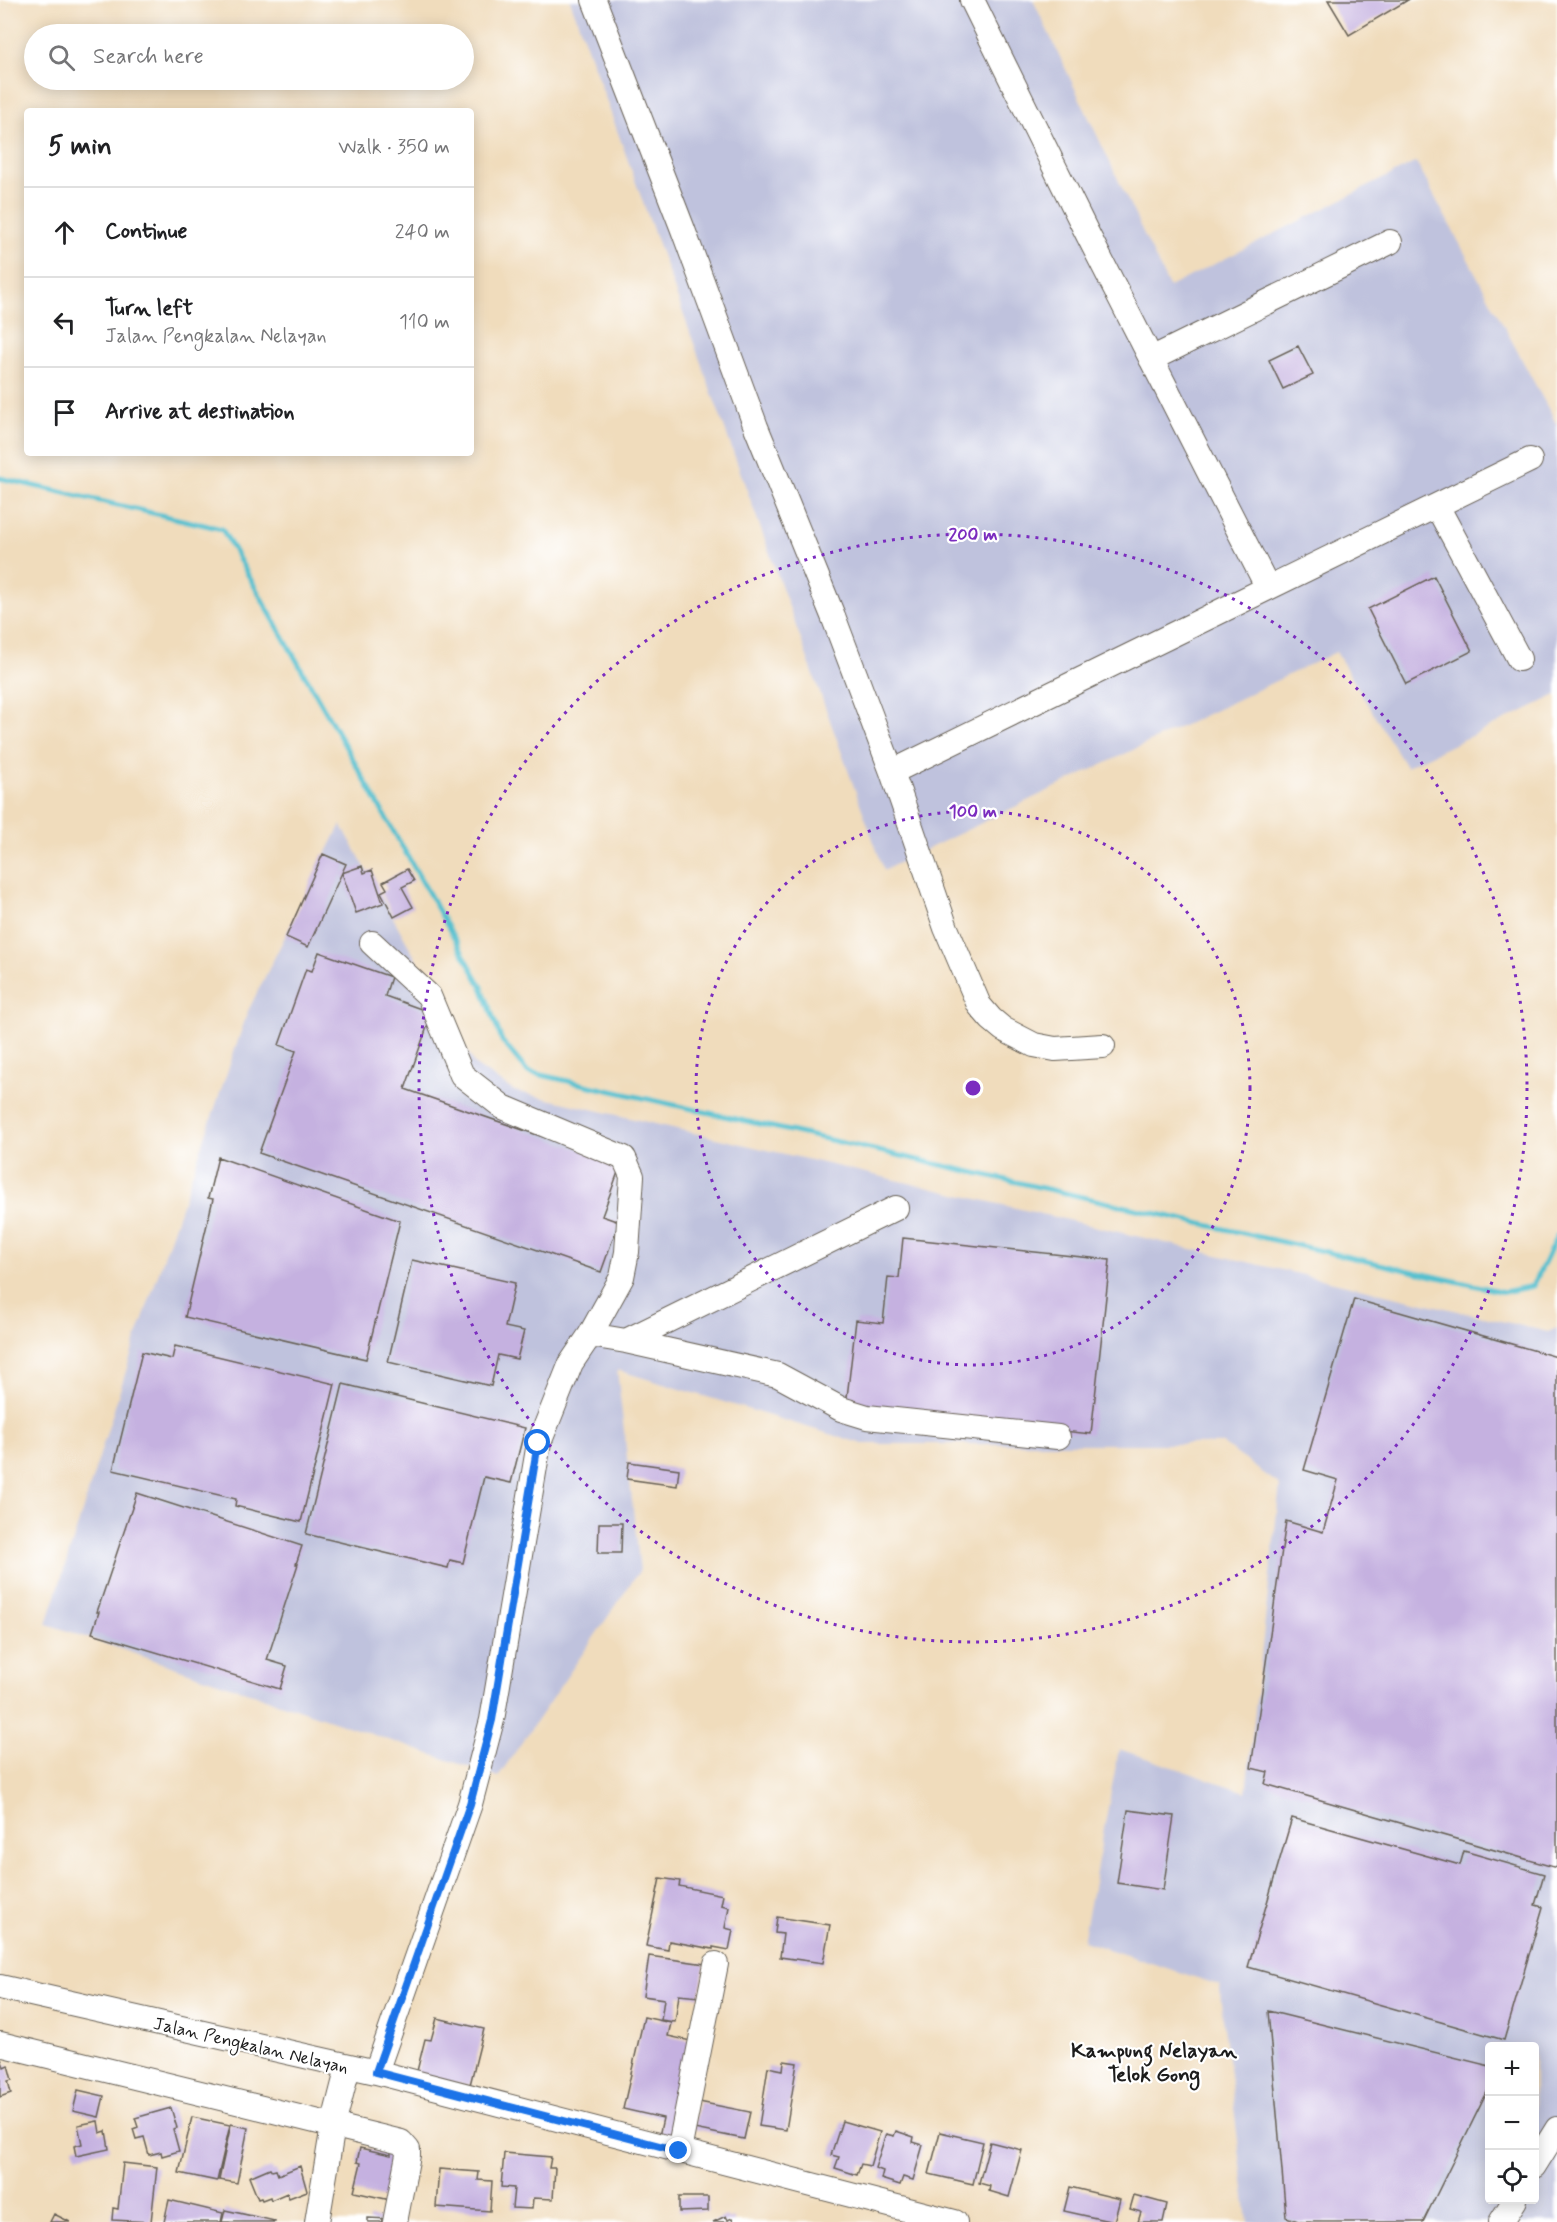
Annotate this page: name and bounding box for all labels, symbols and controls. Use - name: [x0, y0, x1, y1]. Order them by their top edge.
- search box: [24, 24, 474, 90]
- icon: search: [45, 41, 78, 74]
- text: Search here: [93, 43, 204, 71]
- text: 5 min: [48, 130, 112, 164]
- text: Walk · 350 m: [338, 134, 450, 161]
- icon: ahead: [48, 216, 81, 249]
- text: Continue: [105, 218, 187, 246]
- text: 240 m: [395, 219, 450, 246]
- text: Turn left: [105, 295, 193, 323]
- icon: left: [48, 306, 81, 339]
- text: 110 m: [399, 309, 450, 336]
- text: Jalan Pengkalan Nelayan: [105, 323, 327, 350]
- icon: arrive: [48, 396, 81, 429]
- text: Arrive at destination: [105, 398, 295, 426]
- text: 200 m: [948, 523, 998, 547]
- text: 100 m: [949, 800, 997, 824]
- centre of rings: [963, 1078, 983, 1098]
- route start: [524, 1429, 550, 1455]
- street label: Jalan Pengkalan Nelayan: [151, 2012, 351, 2081]
- district label: Kampung Nelayan Telok Gong: [1071, 2037, 1238, 2091]
- map controls: [1485, 2042, 1539, 2204]
- button: +: [1485, 2042, 1539, 2096]
- button: −: [1485, 2096, 1539, 2150]
- route end: [665, 2137, 691, 2163]
- button: locate: [1485, 2150, 1539, 2204]

